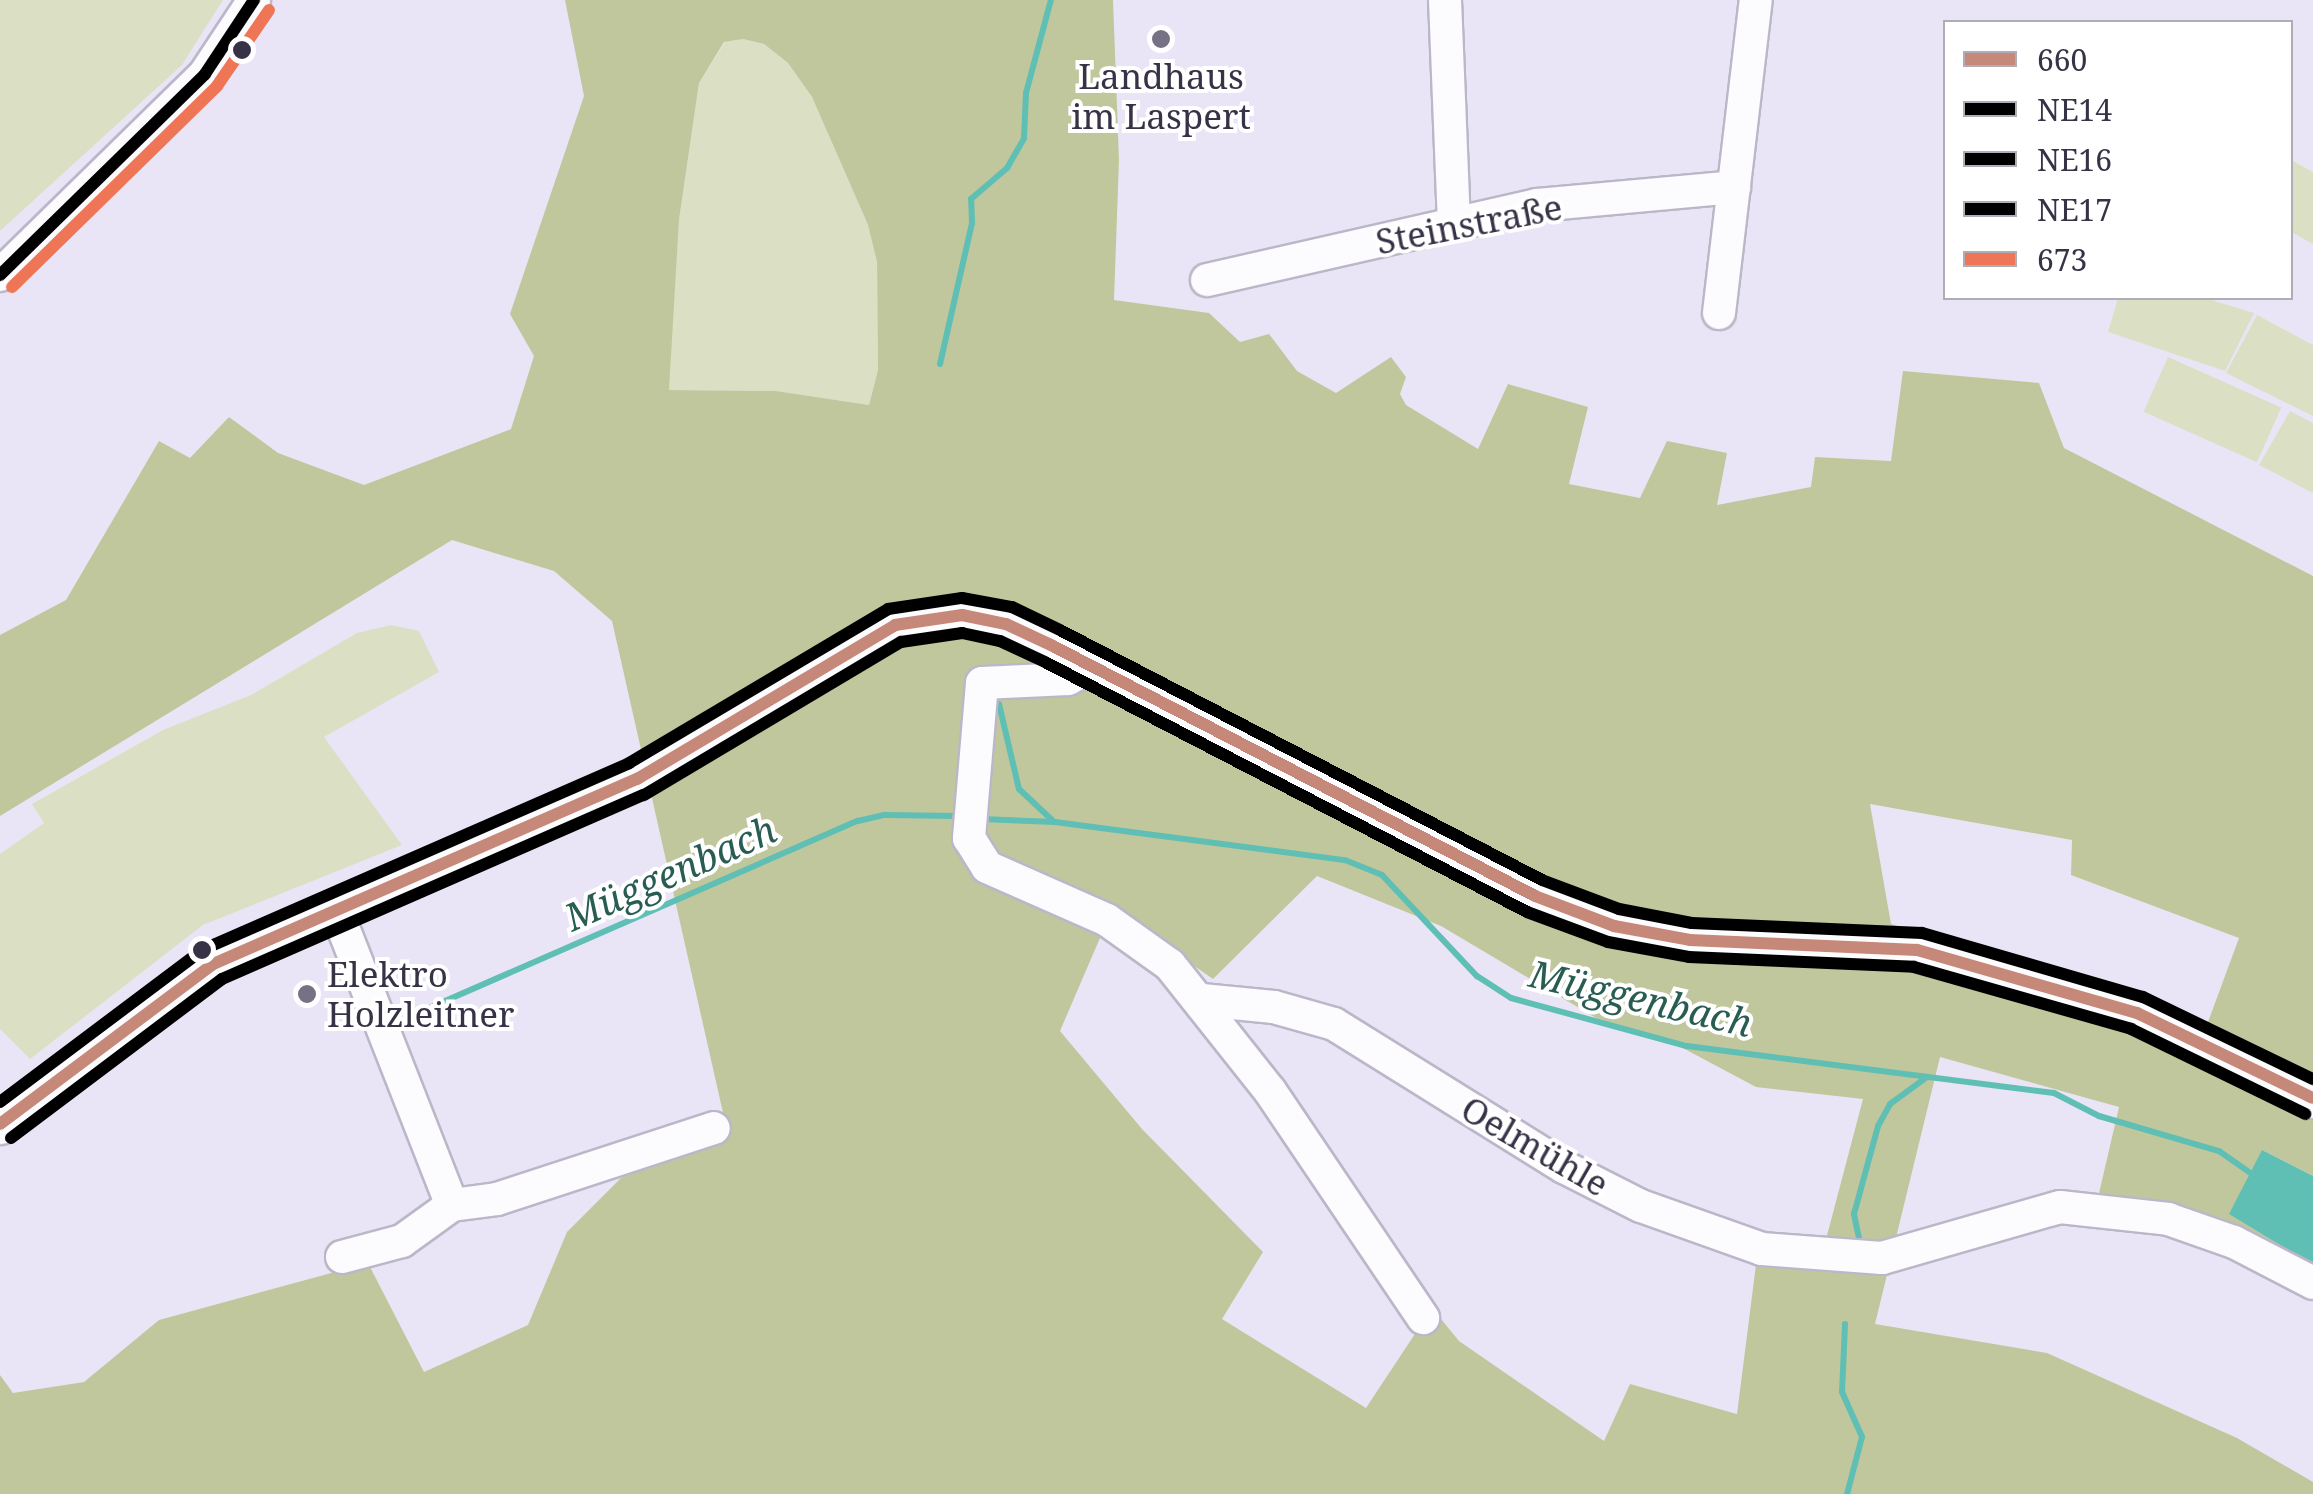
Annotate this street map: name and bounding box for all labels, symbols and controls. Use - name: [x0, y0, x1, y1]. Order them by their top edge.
- legend: [1943, 20, 2293, 300]
- marker: Landhaus im Laspert: [1150, 28, 1172, 50]
- text: 660: [2037, 39, 2087, 80]
- unlabelled marker: [232, 40, 252, 60]
- place label: Landhaus im Laspert: [1071, 55, 1251, 137]
- text: NE14: [2037, 89, 2112, 130]
- text: NE16: [2037, 139, 2112, 180]
- street label: Steinstraße: [1372, 185, 1566, 263]
- text: NE17: [2037, 189, 2112, 230]
- text: 673: [2037, 239, 2087, 280]
- water label: Müggenbach: [557, 806, 783, 940]
- unlabelled marker: [192, 940, 212, 960]
- water label: Müggenbach: [1525, 950, 1757, 1046]
- place label: Elektro Holzleitner: [327, 953, 515, 1035]
- marker: Elektro Holzleitner: [296, 983, 318, 1005]
- street label: Oelmühle: [1454, 1087, 1616, 1205]

